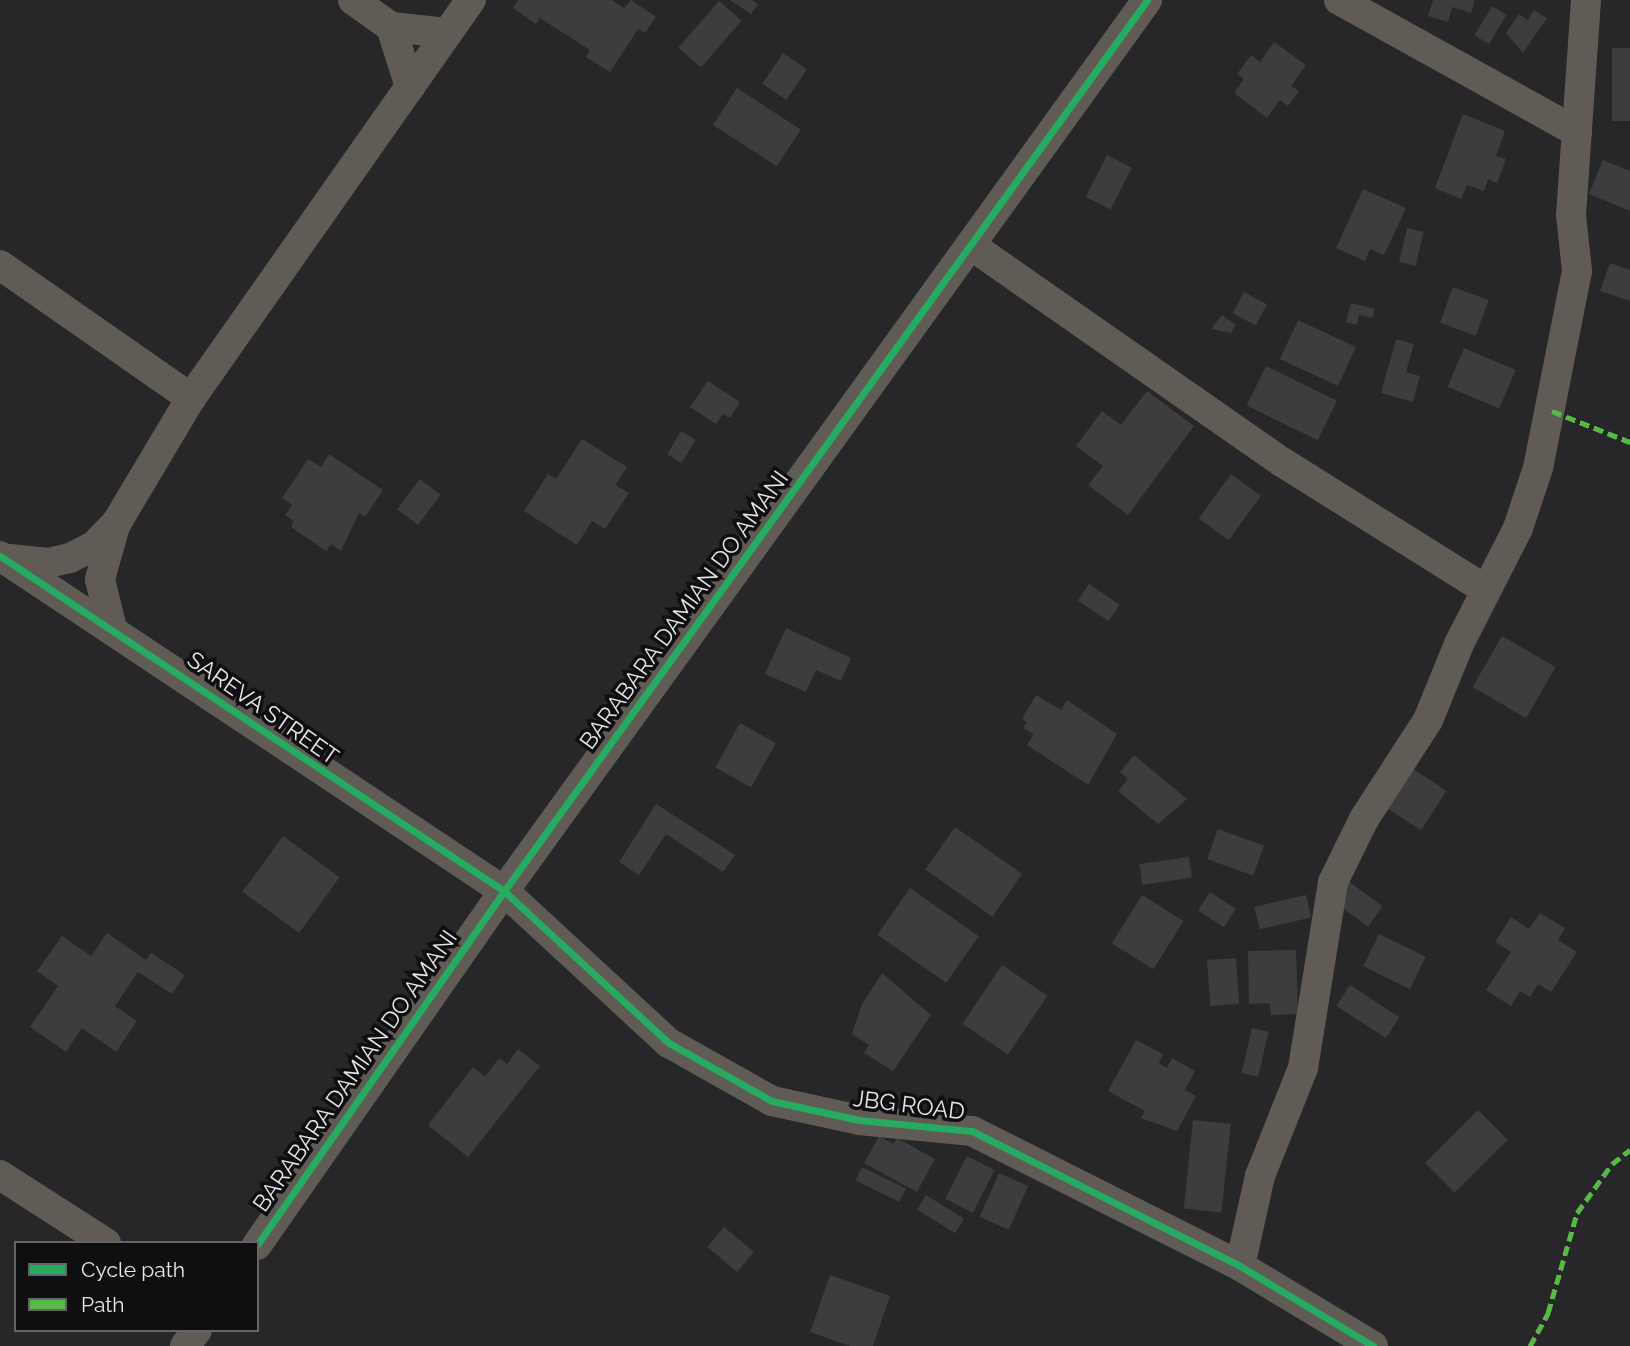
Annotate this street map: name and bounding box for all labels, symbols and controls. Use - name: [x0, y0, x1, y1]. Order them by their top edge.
- street label: BARABARA DAMIAN DO AMANI: [573, 465, 795, 755]
- street label: SAREVA STREET: [182, 645, 344, 771]
- street label: BARABARA DAMIAN DO AMANI: [247, 924, 463, 1218]
- street label: JBG ROAD: [852, 1084, 966, 1126]
- legend: [14, 1241, 259, 1332]
- text: Cycle path: [81, 1257, 185, 1282]
- text: Path: [81, 1292, 125, 1317]

